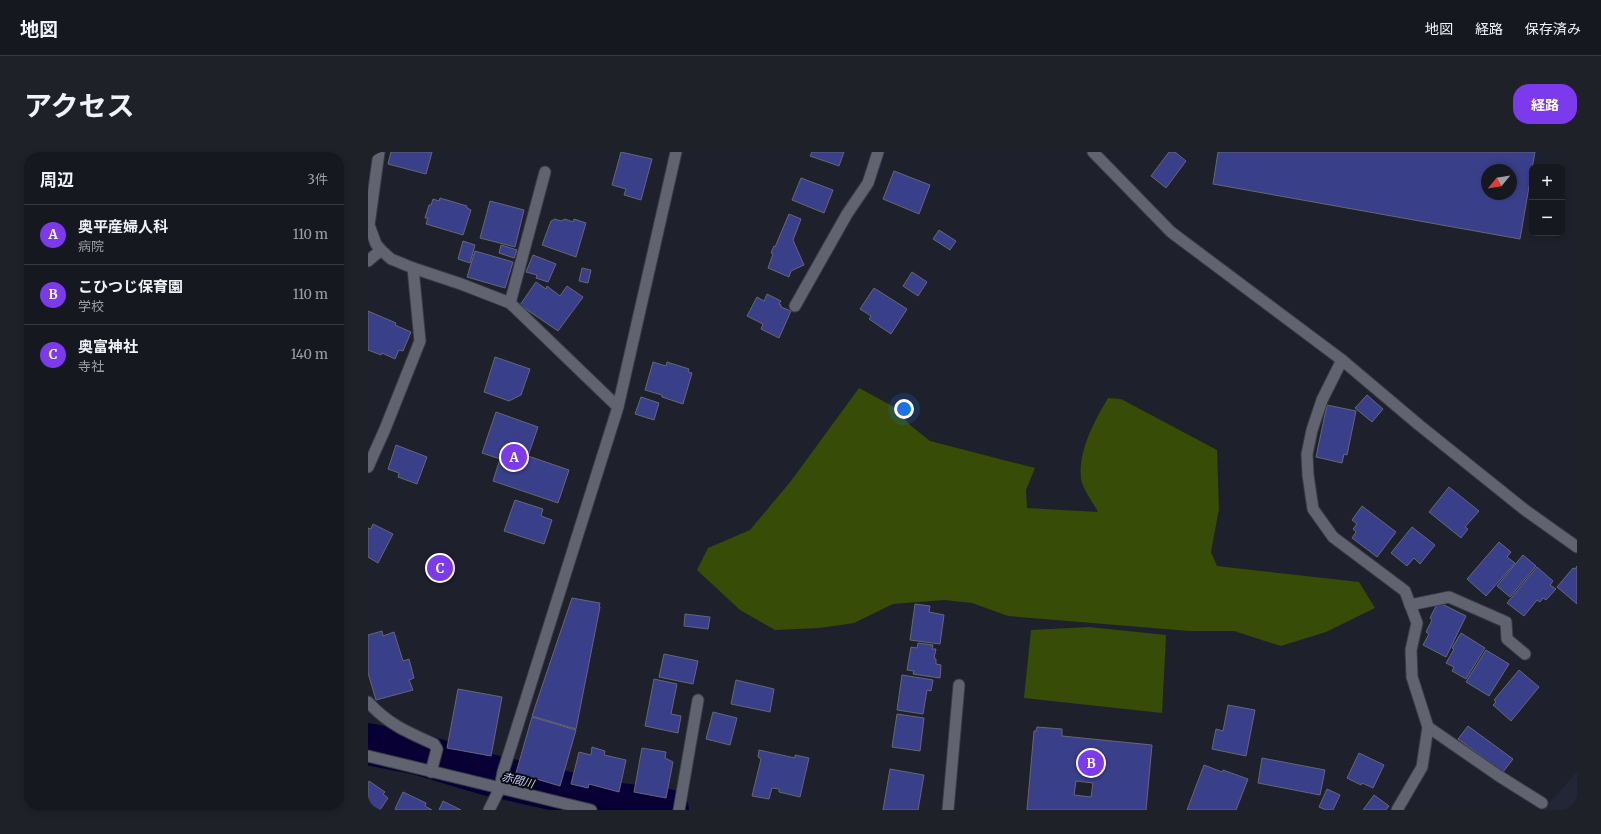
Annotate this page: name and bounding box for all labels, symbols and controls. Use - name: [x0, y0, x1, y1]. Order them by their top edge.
- text: 地図: [20, 17, 58, 41]
- text: 地図: [1425, 20, 1453, 38]
- text: 経路: [1475, 20, 1503, 38]
- text: 保存済み: [1525, 20, 1581, 38]
- button: 経路: [1513, 84, 1577, 124]
- text: アクセス: [24, 88, 135, 124]
- north arrow: [1481, 164, 1517, 200]
- map controls: [1529, 164, 1565, 236]
- button: +: [1529, 164, 1565, 200]
- text: 周辺: [40, 169, 74, 191]
- text: 3件: [308, 171, 328, 188]
- button: −: [1529, 200, 1565, 236]
- text: 奥平産婦人科: [78, 217, 168, 236]
- text: A: [48, 226, 58, 243]
- text: 110 m: [293, 226, 328, 243]
- text: 病院: [78, 238, 104, 255]
- text: こひつじ保育園: [78, 277, 183, 296]
- text: B: [48, 286, 58, 303]
- text: 110 m: [293, 286, 328, 303]
- text: 学校: [78, 298, 104, 315]
- text: 奥富神社: [78, 337, 138, 356]
- text: C: [49, 346, 57, 363]
- text: 140 m: [291, 346, 328, 363]
- text: 寺社: [78, 358, 104, 375]
- your location: [894, 399, 914, 419]
- pin: A: [501, 442, 527, 472]
- pin: C: [427, 553, 453, 583]
- pin: B: [1078, 748, 1104, 778]
- water label: 赤間川: [500, 769, 537, 791]

